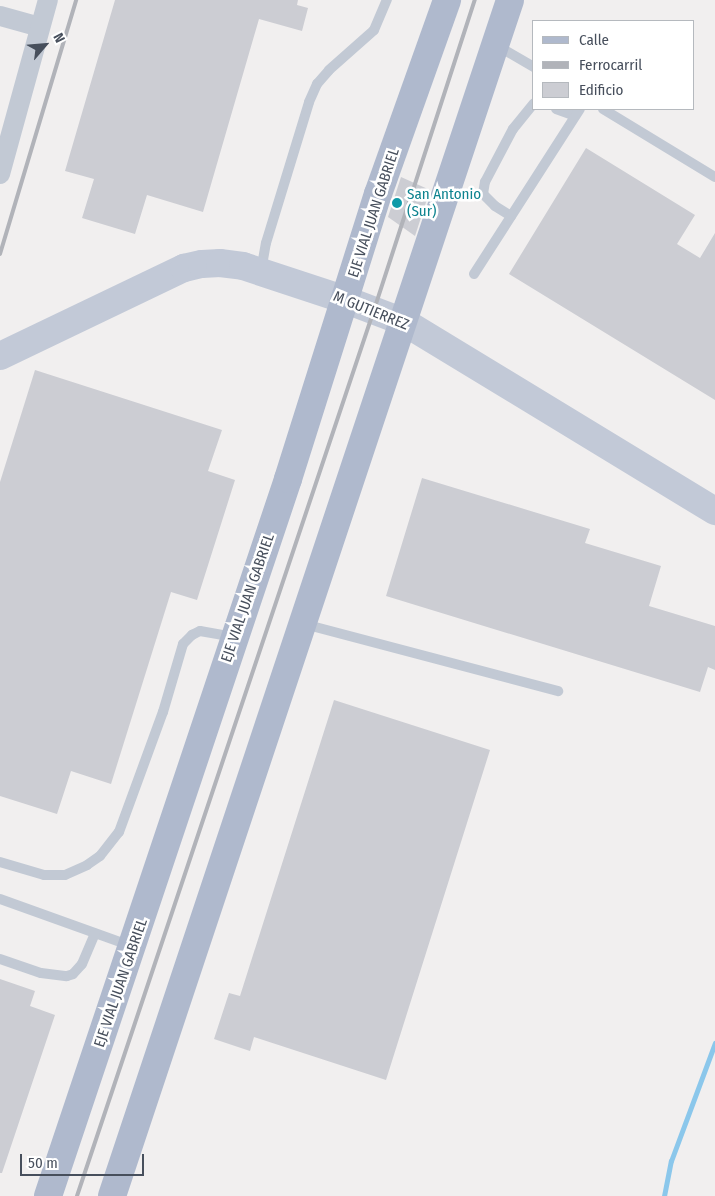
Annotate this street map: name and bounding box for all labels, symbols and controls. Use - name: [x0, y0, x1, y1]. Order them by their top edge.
- north arrow: [20, 20, 70, 70]
- legend: [532, 20, 695, 110]
- text: N: [49, 30, 68, 46]
- text: Calle: [579, 31, 609, 49]
- text: Ferrocarril: [579, 56, 642, 74]
- text: Edificio: [579, 81, 624, 99]
- street label: EJE VIAL JUAN GABRIEL: [345, 146, 403, 280]
- place label: San Antonio (Sur): [407, 185, 481, 220]
- marker: San Antonio (Sur): [391, 197, 403, 209]
- street label: M GUTIERREZ: [331, 288, 411, 334]
- street label: EJE VIAL JUAN GABRIEL: [218, 531, 278, 665]
- street label: EJE VIAL JUAN GABRIEL: [91, 916, 151, 1050]
- scale bar: [22, 1144, 146, 1176]
- text: 50 m: [28, 1154, 58, 1172]

